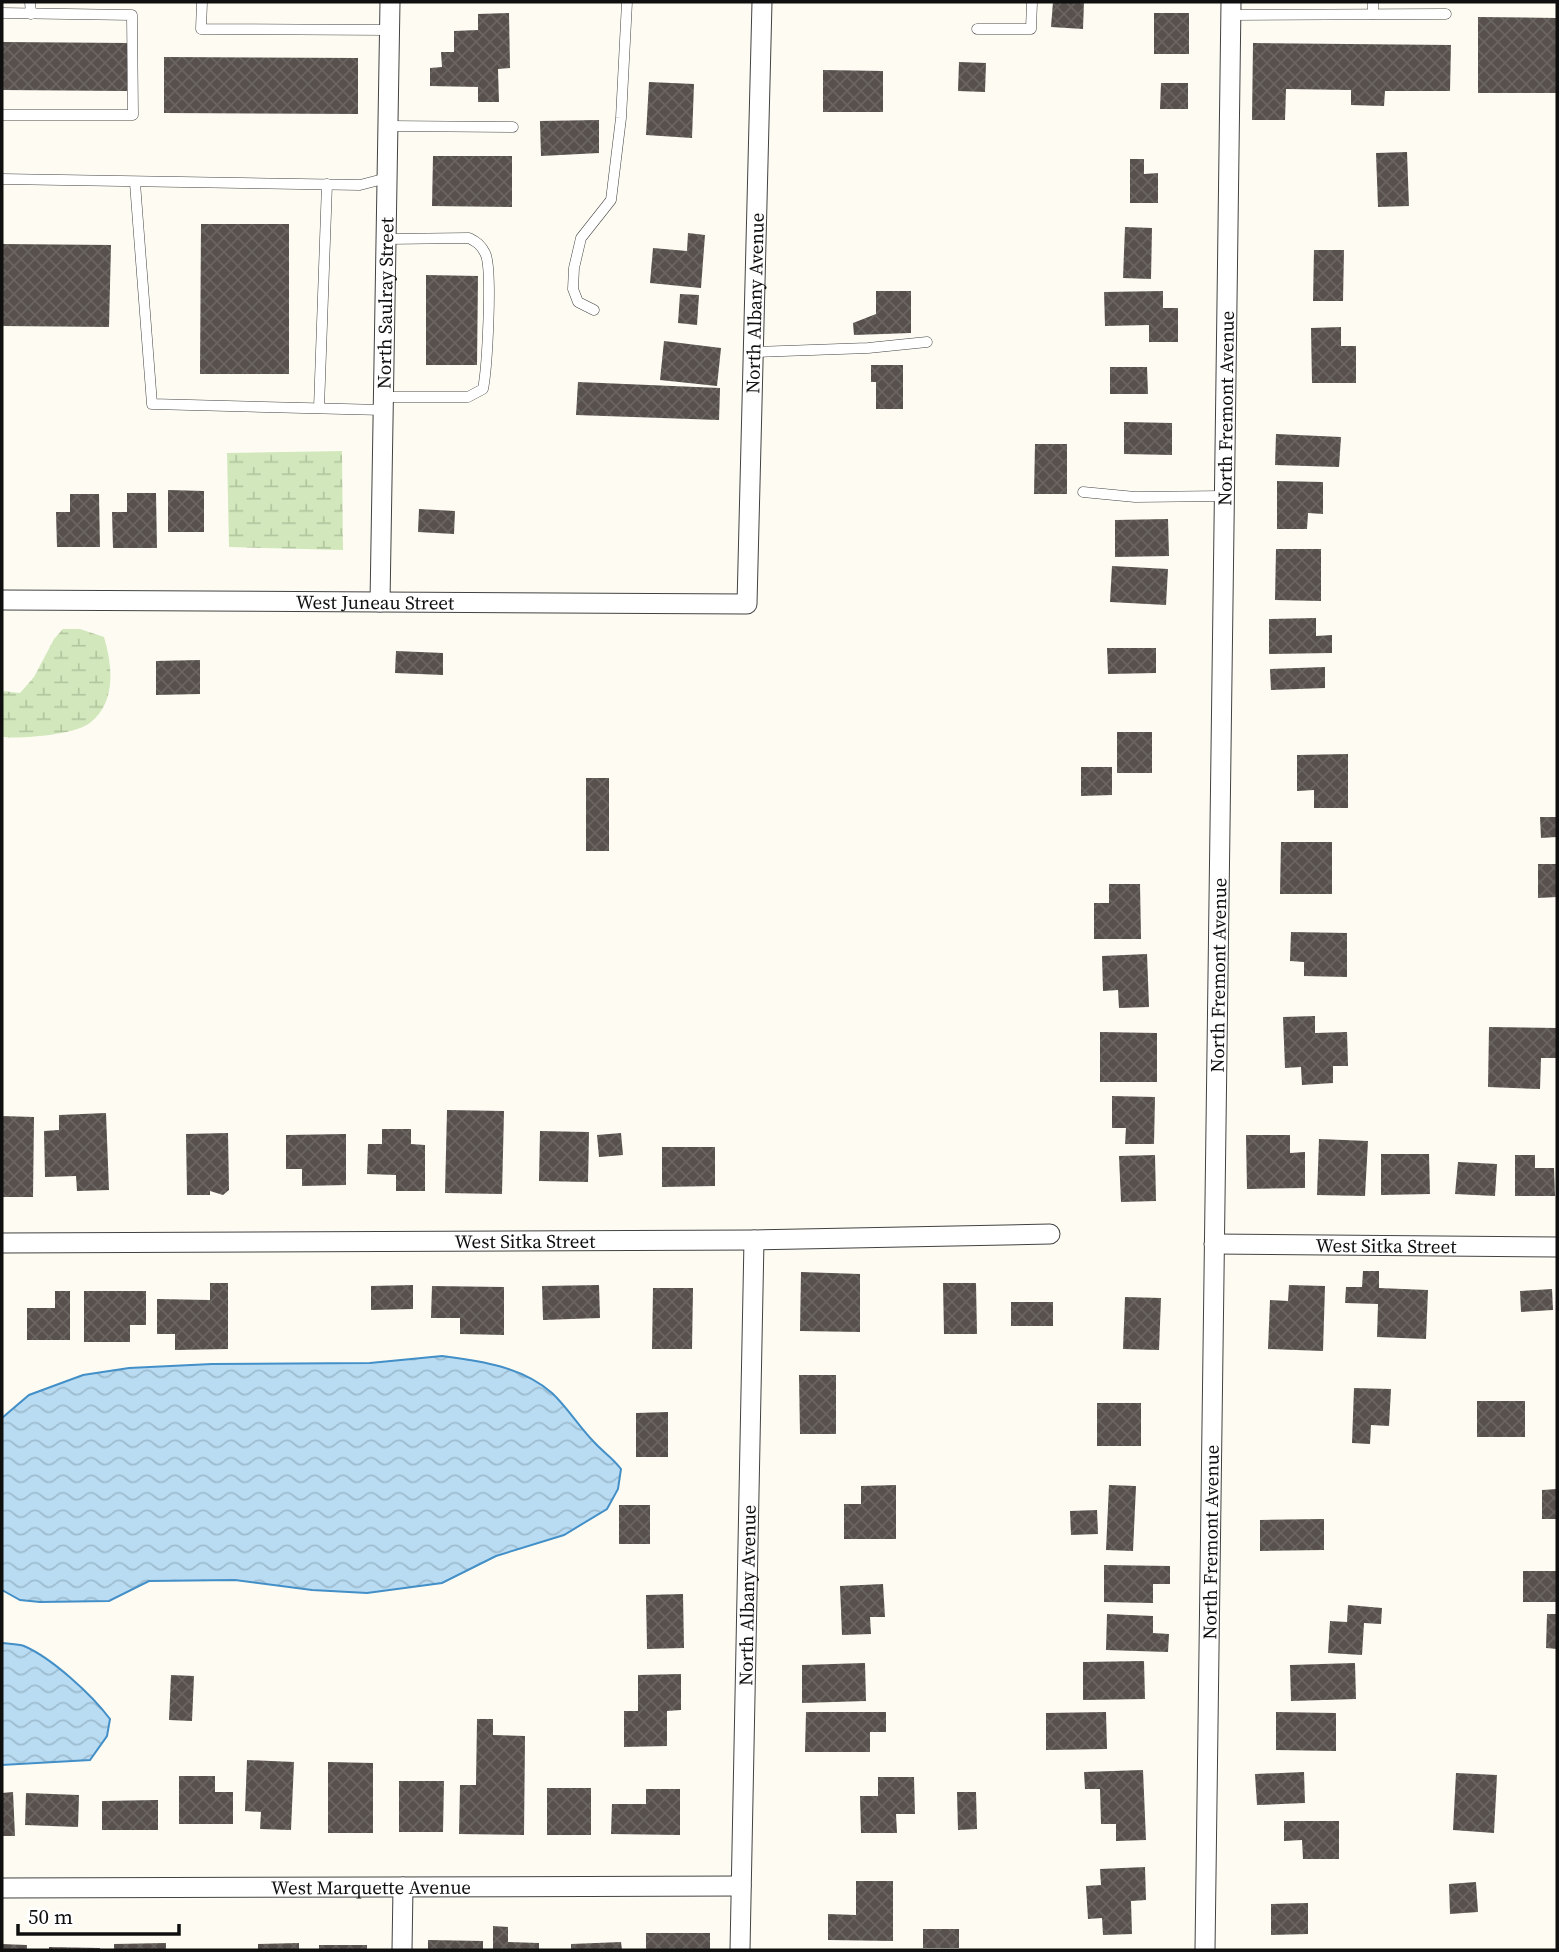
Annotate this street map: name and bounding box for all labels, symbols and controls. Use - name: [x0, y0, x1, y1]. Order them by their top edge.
- street label: North Albany Avenue: [739, 212, 770, 394]
- street label: North Saulray Street: [371, 216, 399, 389]
- street label: North Fremont Avenue: [1211, 311, 1240, 506]
- street label: West Juneau Street: [296, 589, 455, 615]
- street label: North Fremont Avenue: [1204, 878, 1232, 1073]
- street label: West Sitka Street: [455, 1228, 596, 1254]
- street label: West Sitka Street: [1315, 1232, 1457, 1259]
- street label: North Fremont Avenue: [1196, 1444, 1225, 1640]
- street label: North Albany Avenue: [732, 1504, 762, 1686]
- street label: West Marquette Avenue: [271, 1874, 471, 1900]
- scale bar: [18, 1892, 178, 1936]
- text: 50 m: [28, 1902, 73, 1931]

